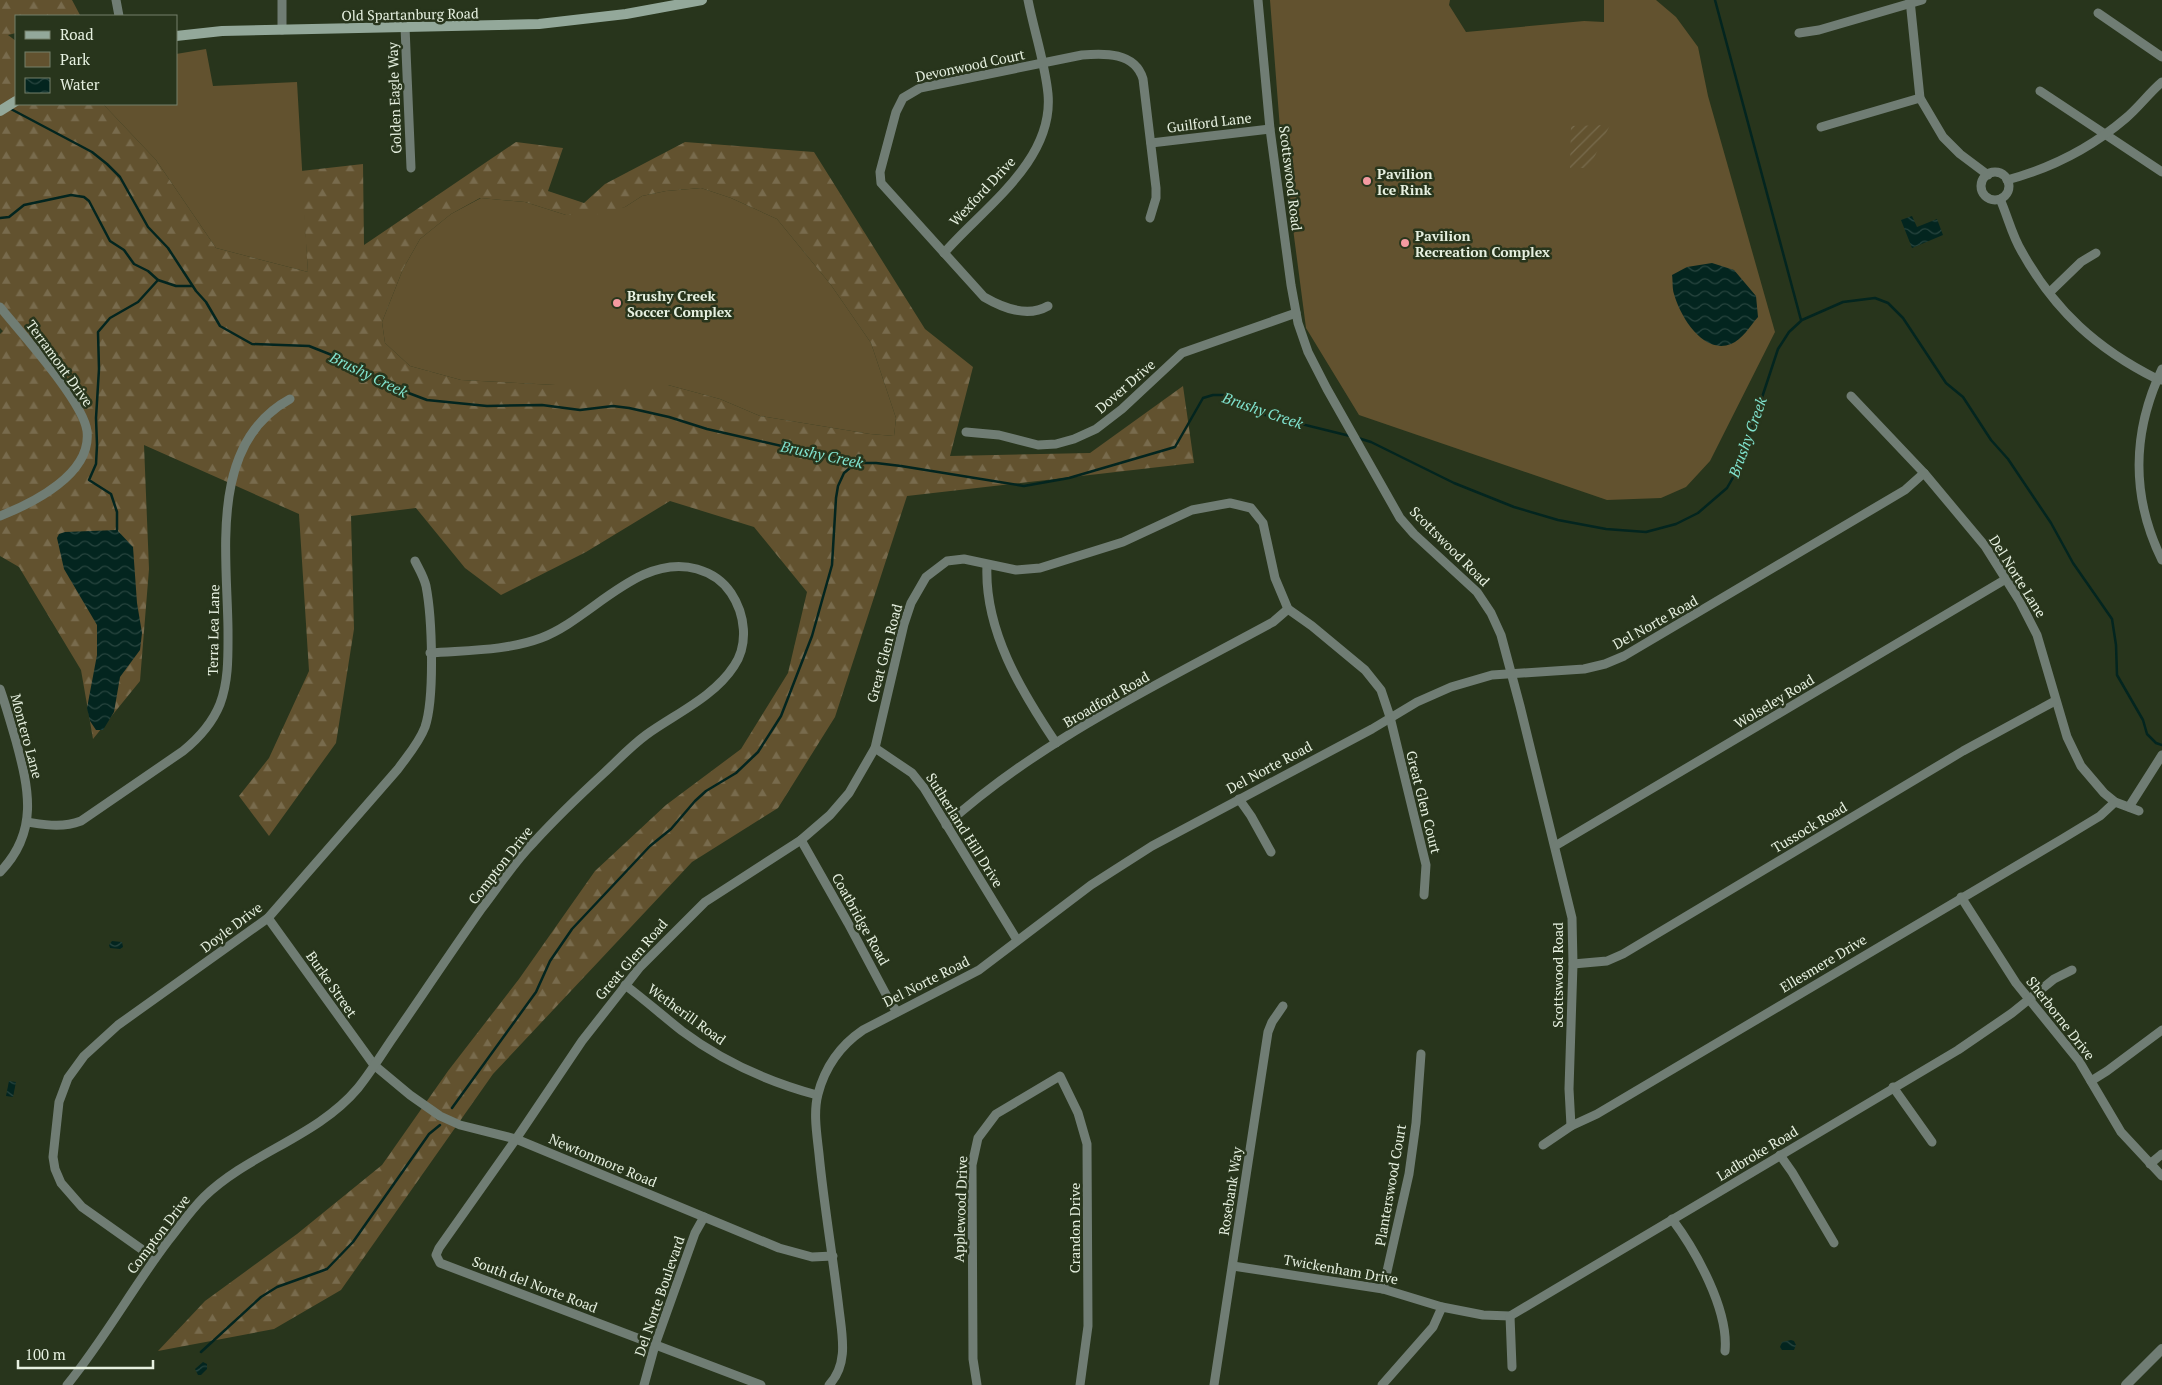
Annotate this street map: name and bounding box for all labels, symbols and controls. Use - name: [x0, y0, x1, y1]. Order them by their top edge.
- street label: Old Spartanburg Road: [341, 3, 479, 25]
- legend: [15, 15, 178, 105]
- text: Road: [60, 24, 93, 44]
- street label: Golden Eagle Way: [383, 41, 405, 154]
- street label: Devonwood Court: [914, 44, 1027, 86]
- text: Park: [60, 49, 90, 69]
- text: Water: [60, 74, 100, 94]
- street label: Guilford Lane: [1166, 107, 1252, 137]
- street label: Scottswood Road: [1275, 124, 1307, 232]
- street label: Wexford Drive: [945, 152, 1019, 230]
- place label: Pavilion Ice Rink: [1377, 164, 1433, 199]
- marker: Pavilion Ice Rink: [1361, 175, 1373, 187]
- place label: Pavilion Recreation Complex: [1415, 226, 1550, 261]
- marker: Pavilion Recreation Complex: [1399, 237, 1411, 249]
- place label: Brushy Creek Soccer Complex: [627, 286, 732, 321]
- marker: Brushy Creek Soccer Complex: [611, 297, 623, 309]
- street label: Terramont Drive: [22, 316, 98, 410]
- water label: Brushy Creek: [326, 346, 412, 402]
- street label: Dover Drive: [1091, 355, 1159, 417]
- water label: Brushy Creek: [1219, 387, 1307, 433]
- water label: Brushy Creek: [1723, 393, 1771, 481]
- water label: Brushy Creek: [778, 435, 866, 473]
- street label: Scottswood Road: [1406, 502, 1494, 590]
- street label: Del Norte Lane: [1985, 531, 2051, 621]
- street label: Terra Lea Lane: [203, 584, 223, 676]
- street label: Del Norte Road: [1609, 591, 1701, 653]
- street label: Great Glen Road: [862, 601, 906, 705]
- street label: Broadford Road: [1059, 667, 1153, 731]
- street label: Wolseley Road: [1731, 670, 1818, 732]
- street label: Montero Lane: [7, 691, 47, 781]
- street label: Del Norte Road: [1223, 736, 1316, 798]
- street label: Great Glen Court: [1402, 749, 1446, 856]
- street label: Sutherland Hill Drive: [922, 769, 1008, 891]
- street label: Tussock Road: [1768, 797, 1850, 857]
- street label: Compton Drive: [463, 822, 537, 908]
- street label: Coatbridge Road: [828, 869, 894, 969]
- street label: Doyle Drive: [196, 898, 266, 956]
- street label: Great Glen Road: [591, 914, 672, 1004]
- street label: Scottswood Road: [1548, 922, 1567, 1028]
- street label: Ellesmere Drive: [1776, 930, 1870, 996]
- street label: Burke Street: [302, 947, 362, 1022]
- street label: Del Norte Road: [879, 951, 973, 1011]
- street label: Sherborne Drive: [2022, 972, 2100, 1064]
- street label: Wetherill Road: [644, 979, 730, 1049]
- street label: Ladbroke Road: [1713, 1121, 1802, 1185]
- street label: Planterswood Court: [1370, 1122, 1410, 1247]
- street label: Newtonmore Road: [546, 1129, 660, 1191]
- street label: Rosebank Way: [1214, 1144, 1247, 1237]
- street label: Applewood Drive: [949, 1155, 971, 1263]
- street label: Crandon Drive: [1065, 1183, 1084, 1273]
- street label: Compton Drive: [122, 1191, 194, 1277]
- street label: Del Norte Boulevard: [629, 1233, 689, 1359]
- street label: Twickenham Drive: [1282, 1250, 1400, 1288]
- street label: South del Norte Road: [470, 1251, 601, 1317]
- scale bar: [18, 1338, 152, 1370]
- text: 100 m: [25, 1344, 66, 1364]

